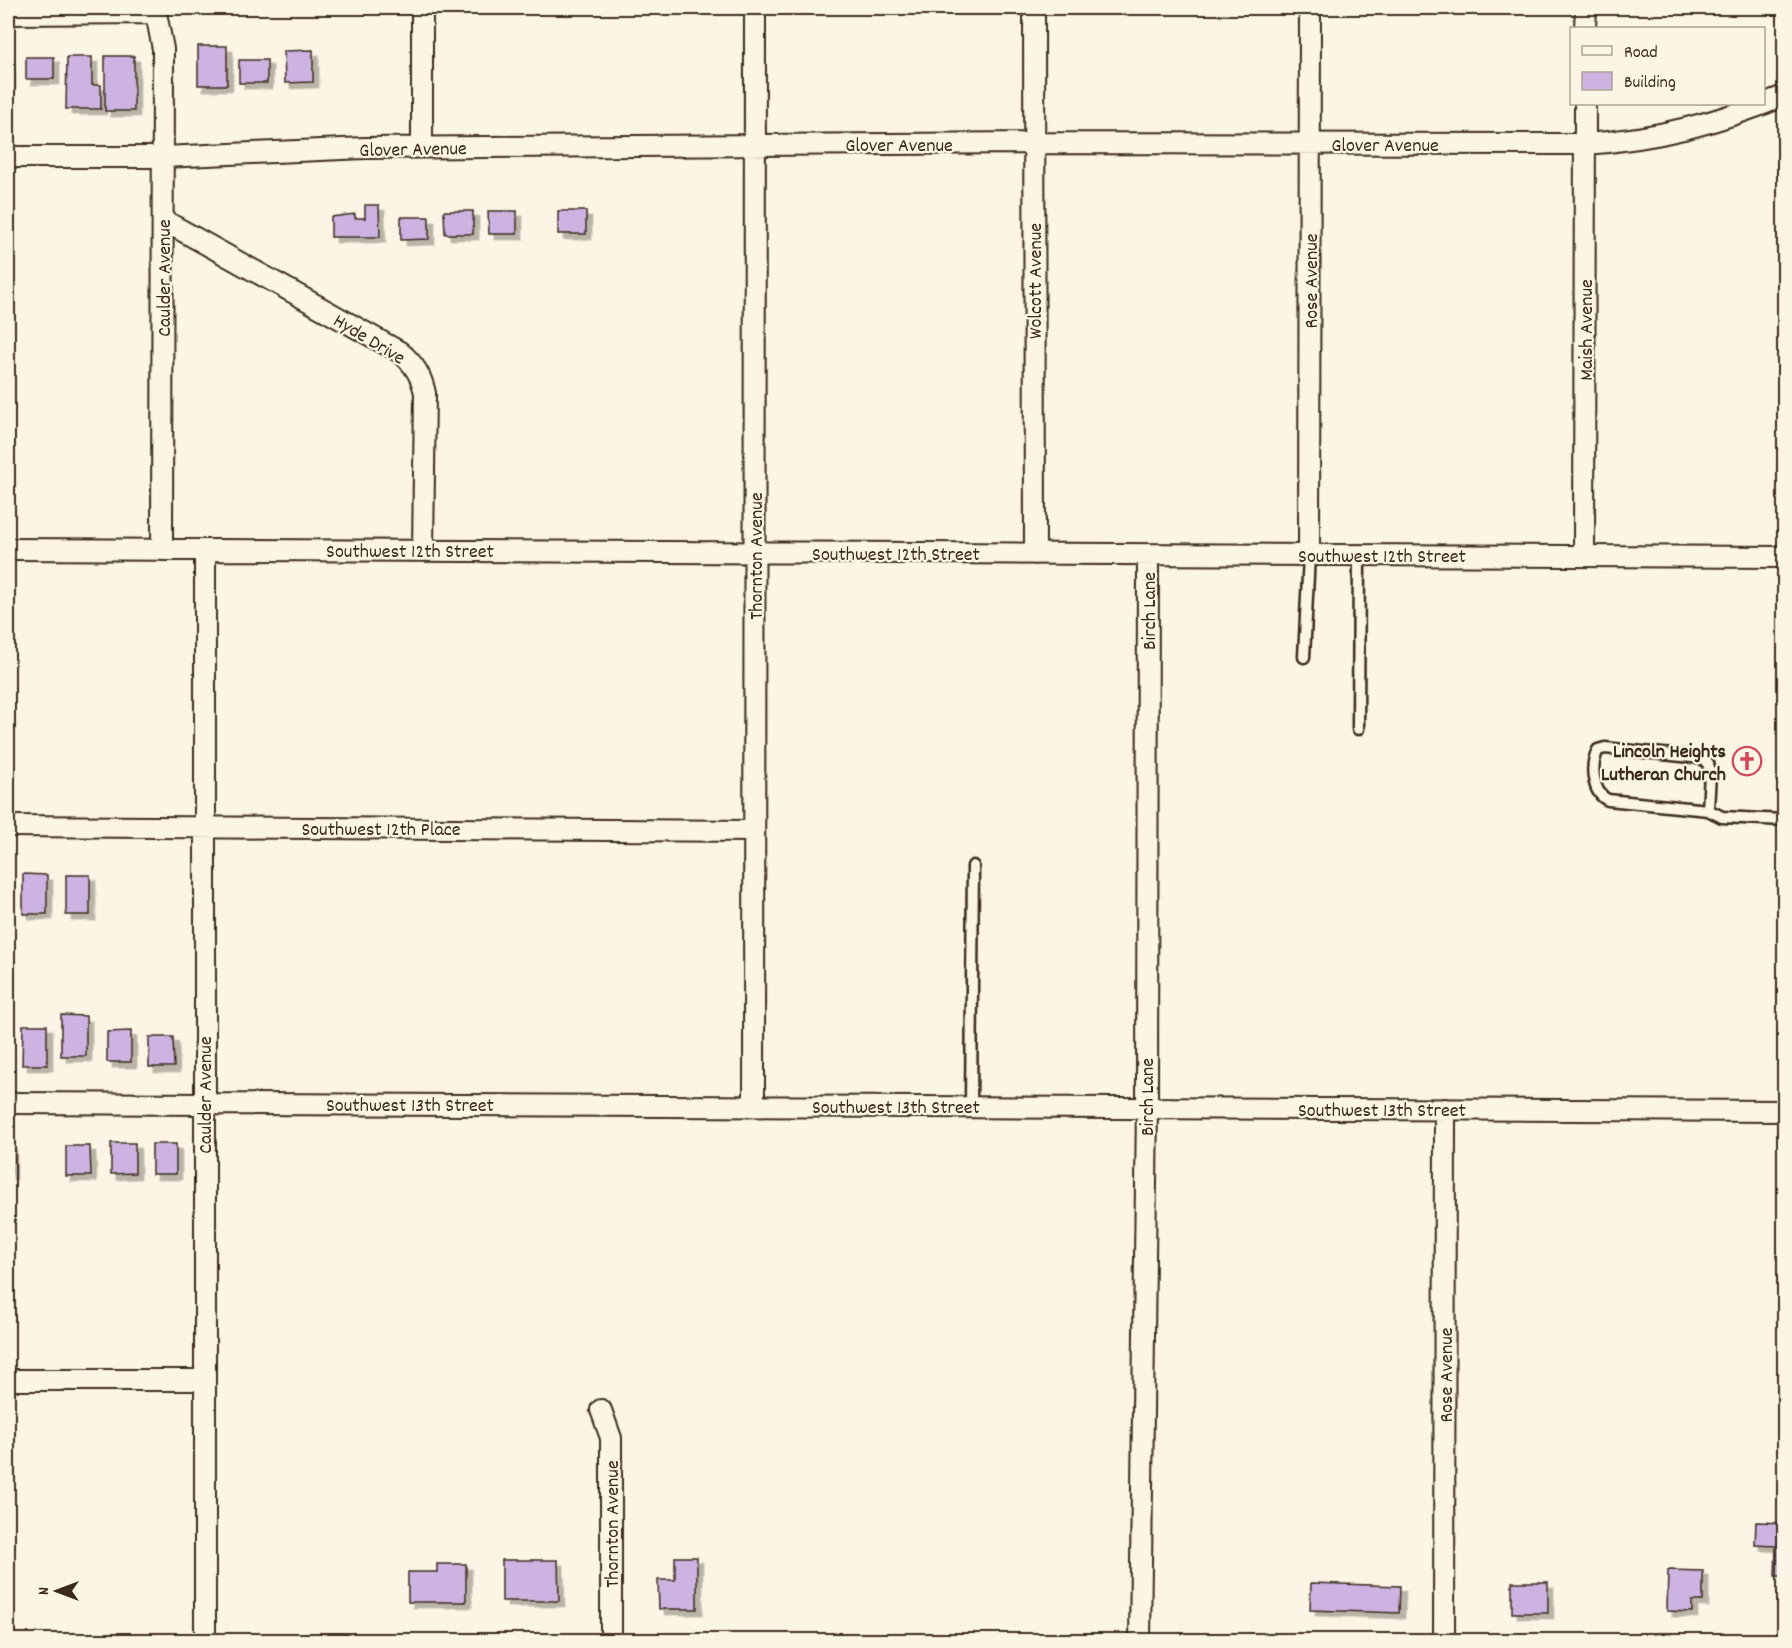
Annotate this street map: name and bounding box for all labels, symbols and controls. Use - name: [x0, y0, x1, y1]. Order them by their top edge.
- legend: [1570, 27, 1765, 105]
- text: Road: [1624, 41, 1658, 66]
- text: Building: [1624, 71, 1676, 96]
- street label: Glover Avenue: [845, 133, 953, 161]
- street label: Glover Avenue: [1331, 133, 1439, 161]
- street label: Glover Avenue: [359, 136, 467, 166]
- street label: Caulder Avenue: [152, 219, 180, 337]
- street label: Wolcott Avenue: [1023, 223, 1051, 339]
- street label: Rose Avenue: [1299, 233, 1327, 329]
- street label: Maish Avenue: [1574, 279, 1602, 381]
- street label: Hyde Drive: [327, 308, 410, 373]
- street label: Thornton Avenue: [744, 492, 772, 620]
- street label: Southwest 12th Street: [326, 539, 494, 567]
- street label: Southwest 12th Street: [812, 542, 980, 570]
- street label: Southwest 12th Street: [1298, 544, 1466, 572]
- street label: Birch Lane: [1137, 572, 1165, 650]
- place label: Lincoln Heights Lutheran Church: [1601, 739, 1726, 790]
- church icon: Lincoln Heights Lutheran Church: [1731, 745, 1763, 777]
- street label: Southwest 12th Place: [301, 817, 461, 845]
- street label: Caulder Avenue: [193, 1036, 221, 1154]
- street label: Birch Lane: [1135, 1058, 1163, 1136]
- street label: Southwest 13th Street: [326, 1093, 494, 1121]
- street label: Southwest 13th Street: [812, 1095, 980, 1123]
- street label: Southwest 13th Street: [1298, 1098, 1466, 1126]
- street label: Rose Avenue: [1434, 1327, 1462, 1423]
- street label: Thornton Avenue: [600, 1460, 628, 1588]
- north arrow: [27, 1561, 87, 1621]
- text: N: [33, 1587, 56, 1595]

